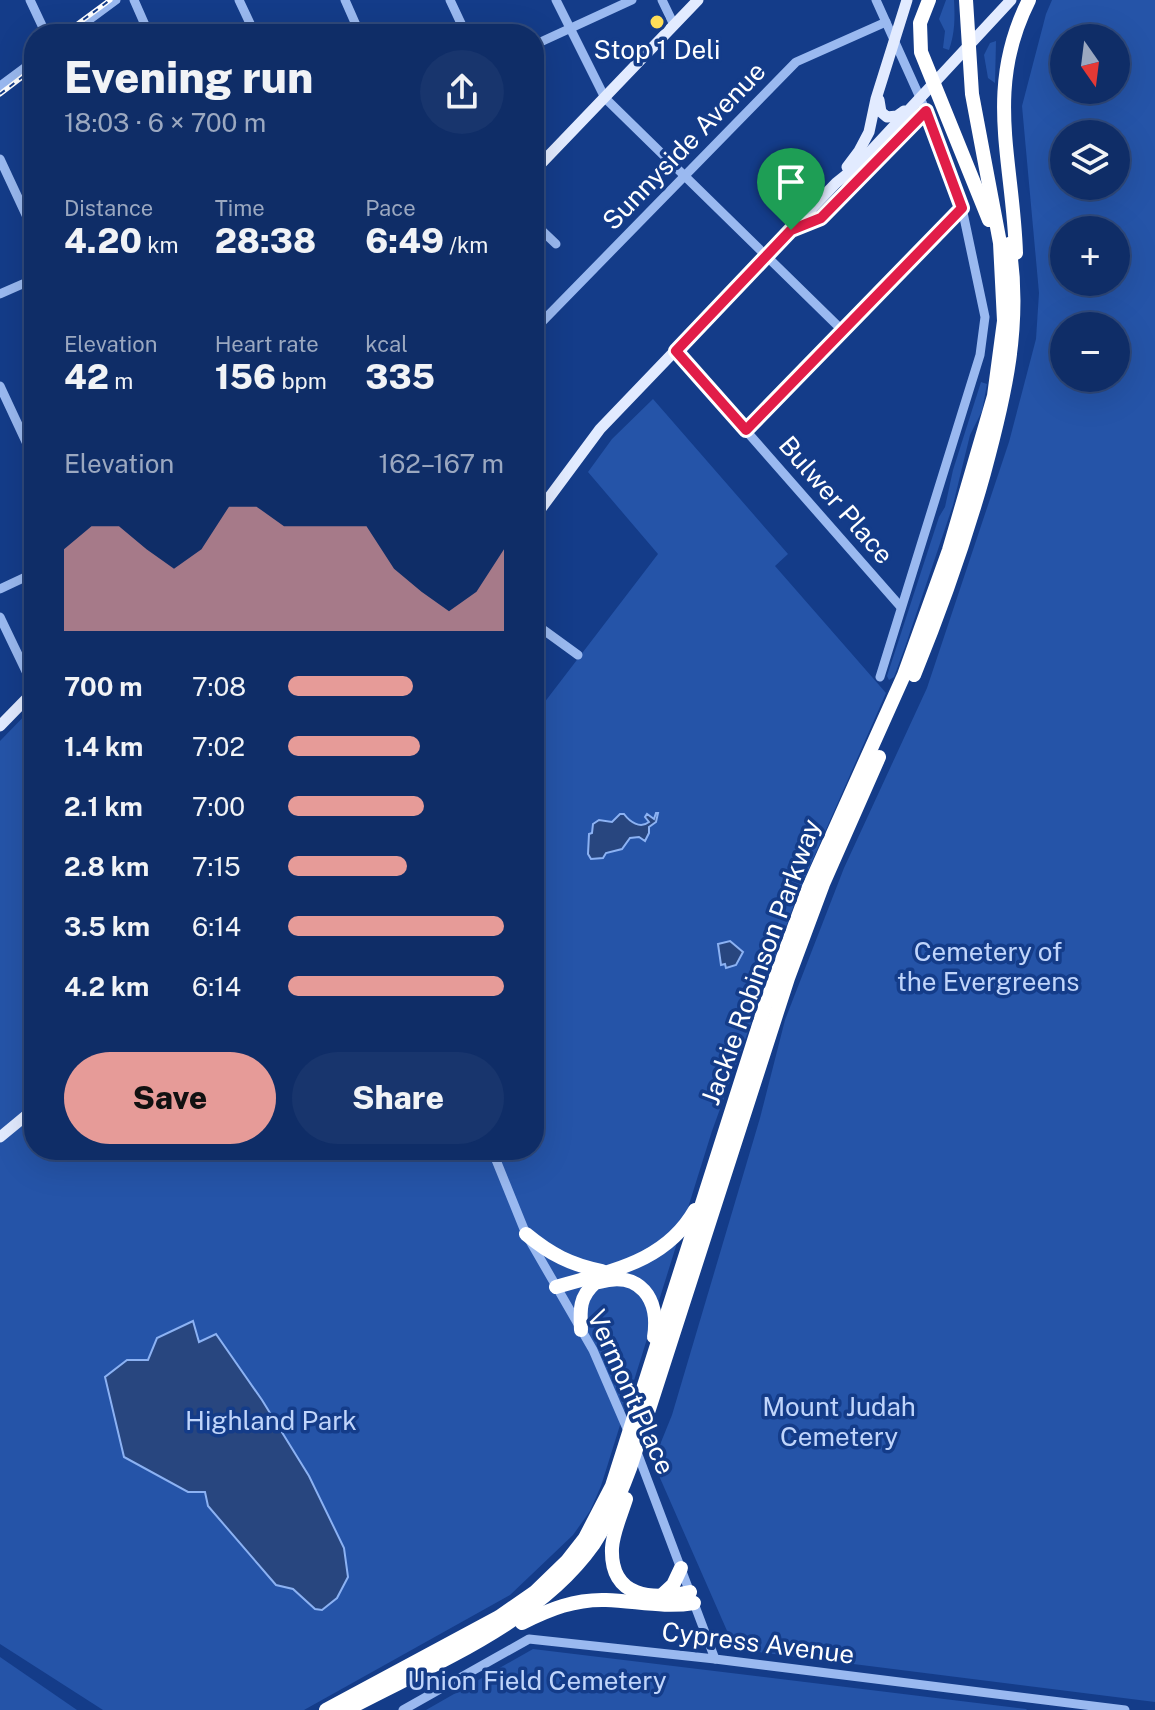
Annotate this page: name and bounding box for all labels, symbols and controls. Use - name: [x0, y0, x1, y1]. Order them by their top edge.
- marker: Stop 1 Deli: [648, 13, 666, 31]
- north arrow: [1050, 24, 1130, 104]
- map controls: [1050, 24, 1130, 392]
- place label: Stop 1 Deli: [594, 34, 720, 65]
- button: share: [420, 50, 504, 134]
- text: Evening run: [64, 51, 313, 103]
- street label: Sunnyside Avenue: [596, 55, 772, 236]
- text: 18:03 · 6 × 700 m: [64, 107, 266, 138]
- button: layers: [1050, 120, 1130, 200]
- pin: [757, 148, 825, 230]
- icon: arrive: [769, 160, 813, 204]
- text: Distance: [64, 195, 153, 221]
- text: Time: [215, 195, 265, 221]
- text: Pace: [365, 195, 416, 221]
- button: +: [1050, 216, 1130, 296]
- text: 4.20: [64, 221, 142, 261]
- text: 28:38: [215, 221, 316, 261]
- text: 6:49: [365, 221, 444, 261]
- text: km: [142, 232, 179, 258]
- text: /km: [444, 232, 488, 258]
- button: −: [1050, 312, 1130, 392]
- text: Elevation: [64, 331, 157, 357]
- text: Heart rate: [215, 331, 319, 357]
- text: kcal: [365, 331, 408, 357]
- text: 42: [64, 357, 109, 397]
- text: 156: [215, 357, 276, 397]
- text: 335: [365, 357, 435, 397]
- text: m: [109, 368, 133, 394]
- text: bpm: [276, 368, 327, 394]
- street label: Bulwer Place: [773, 430, 900, 570]
- text: Elevation: [64, 448, 174, 479]
- text: 162–167 m: [379, 448, 504, 479]
- text: 700 m: [64, 671, 143, 702]
- text: 7:08: [192, 671, 246, 702]
- text: 1.4 km: [64, 731, 143, 762]
- text: 7:02: [192, 731, 245, 762]
- text: 2.1 km: [64, 791, 143, 822]
- text: 7:00: [192, 791, 245, 822]
- street label: Jackie Robinson Parkway: [694, 815, 827, 1109]
- text: 2.8 km: [64, 851, 149, 882]
- text: 7:15: [192, 851, 241, 882]
- text: 3.5 km: [64, 911, 150, 942]
- text: 6:14: [192, 911, 241, 942]
- park label: Cemetery of the Evergreens: [897, 936, 1079, 997]
- text: 4.2 km: [64, 971, 149, 1002]
- text: 6:14: [192, 971, 241, 1002]
- button: Save: [64, 1052, 276, 1144]
- button: Share: [292, 1052, 504, 1144]
- street label: Vermont Place: [581, 1305, 682, 1479]
- park label: Mount Judah Cemetery: [762, 1391, 916, 1452]
- park label: Highland Park: [185, 1405, 357, 1436]
- street label: Cypress Avenue: [660, 1615, 856, 1670]
- park label: Union Field Cemetery: [407, 1665, 667, 1696]

